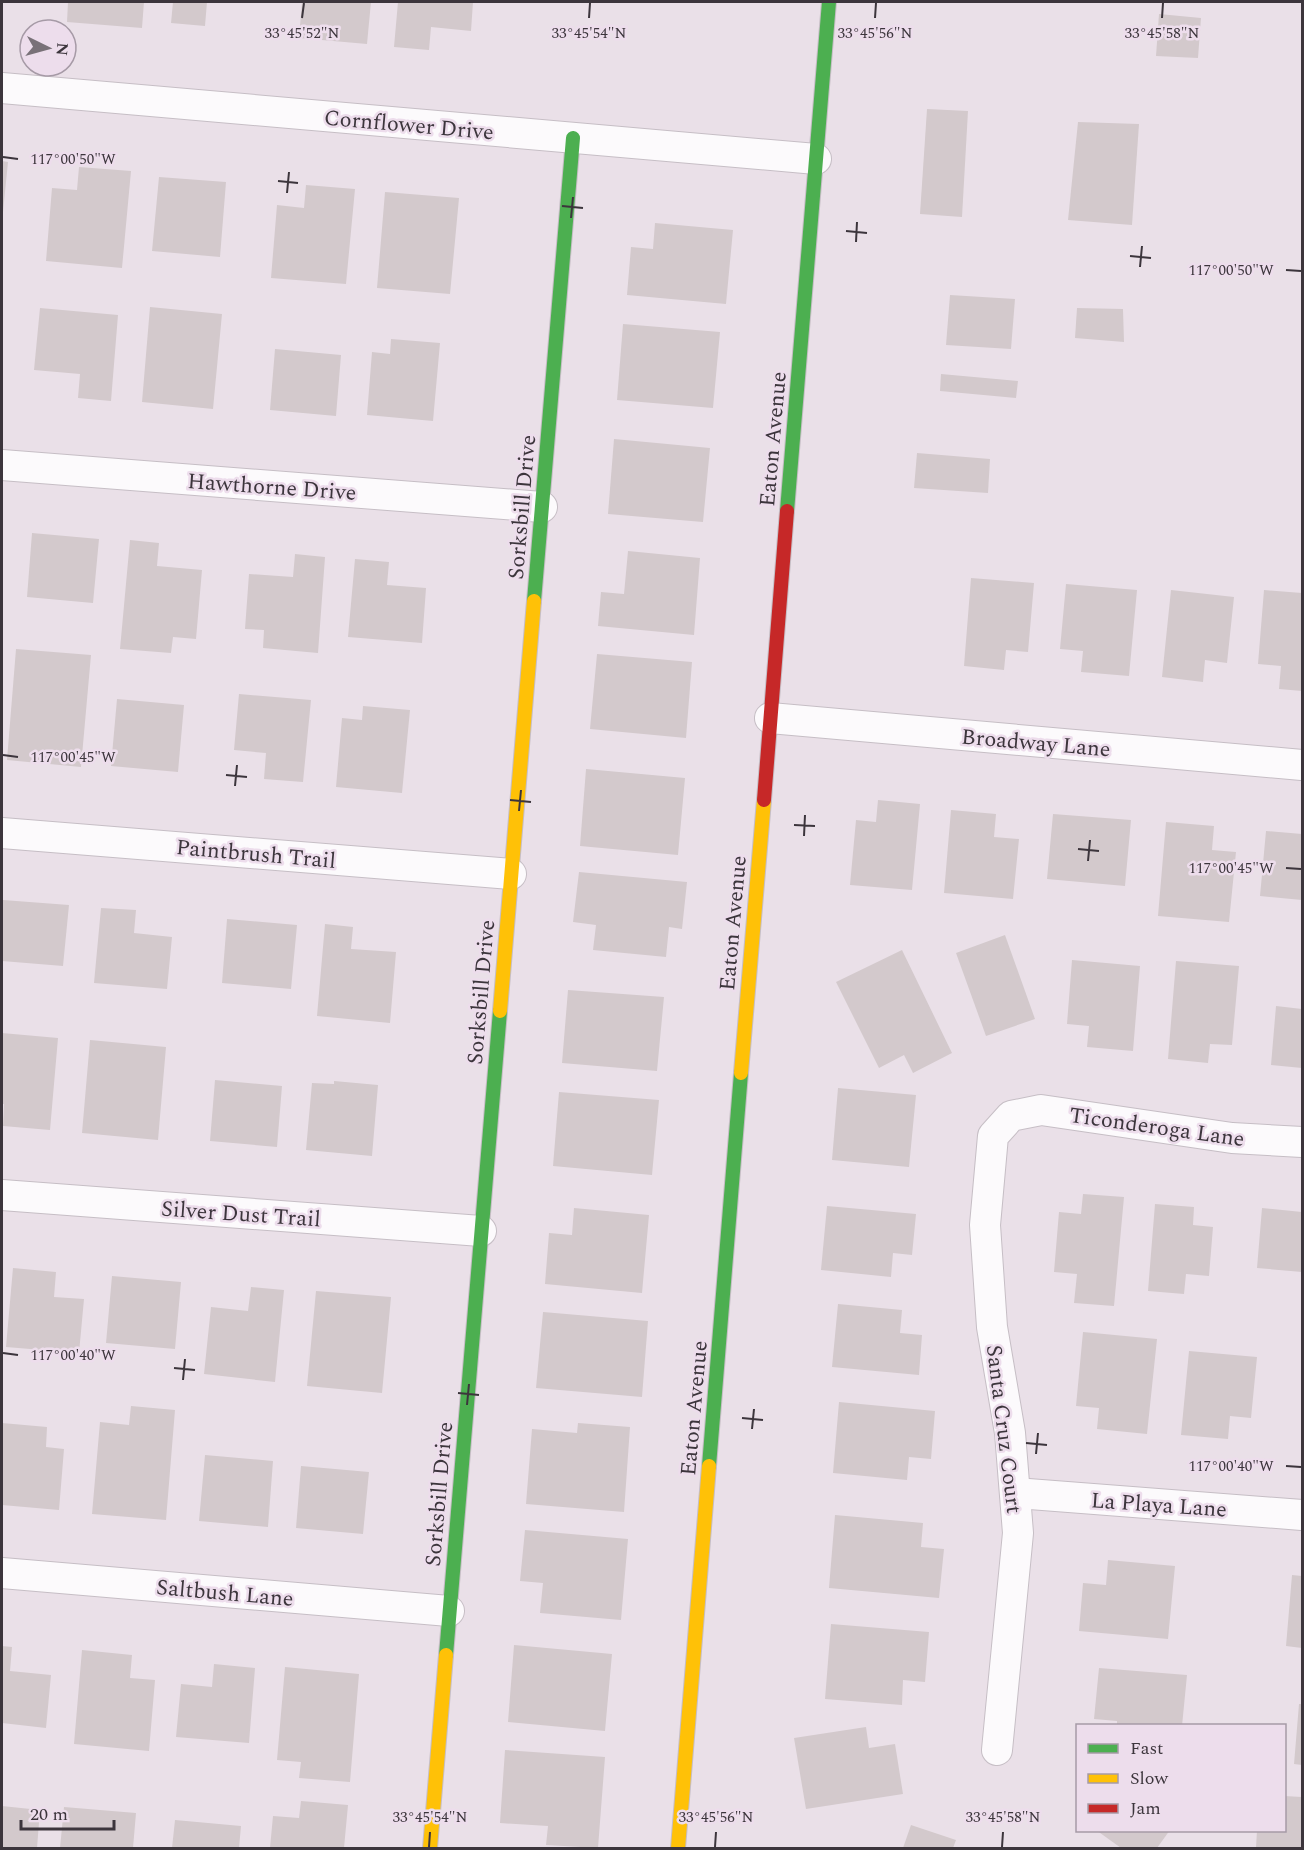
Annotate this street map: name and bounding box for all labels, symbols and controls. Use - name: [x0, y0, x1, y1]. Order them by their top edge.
- north arrow: [18, 18, 78, 78]
- text: 33°45'52"N: [265, 22, 340, 45]
- text: 33°45'54"N: [552, 22, 627, 45]
- text: 33°45'56"N: [838, 22, 913, 45]
- text: 33°45'58"N: [1125, 22, 1200, 45]
- text: N: [49, 42, 74, 57]
- street label: Cornflower Drive: [323, 102, 495, 149]
- text: 117°00'50"W: [30, 148, 116, 171]
- text: 117°00'50"W: [1188, 259, 1274, 282]
- street label: Eaton Avenue: [751, 370, 796, 508]
- street label: Sorksbill Drive: [500, 433, 545, 581]
- street label: Hawthorne Drive: [186, 465, 357, 510]
- street label: Broadway Lane: [960, 721, 1112, 766]
- text: 117°00'45"W: [30, 746, 116, 769]
- street label: Paintbrush Trail: [175, 831, 337, 878]
- street label: Eaton Avenue: [711, 854, 756, 992]
- text: 117°00'45"W: [1188, 857, 1274, 880]
- street label: Sorksbill Drive: [459, 918, 504, 1066]
- street label: Ticonderoga Lane: [1067, 1099, 1247, 1156]
- street label: Silver Dust Trail: [160, 1192, 322, 1237]
- street label: Eaton Avenue: [672, 1339, 717, 1477]
- street label: Santa Cruz Court: [977, 1343, 1030, 1516]
- text: 117°00'40"W: [30, 1344, 116, 1367]
- street label: Sorksbill Drive: [417, 1420, 462, 1568]
- text: 117°00'40"W: [1188, 1455, 1274, 1478]
- street label: La Playa Lane: [1090, 1484, 1228, 1527]
- street label: Saltbush Lane: [155, 1571, 295, 1616]
- legend: [1076, 1724, 1286, 1832]
- text: Fast: [1130, 1735, 1163, 1762]
- text: Slow: [1130, 1765, 1169, 1792]
- scale bar: [21, 1793, 114, 1831]
- text: Jam: [1130, 1795, 1161, 1822]
- text: 20 m: [30, 1801, 68, 1828]
- text: 33°45'54"N: [393, 1806, 468, 1829]
- text: 33°45'56"N: [679, 1806, 754, 1829]
- text: 33°45'58"N: [966, 1806, 1041, 1829]

